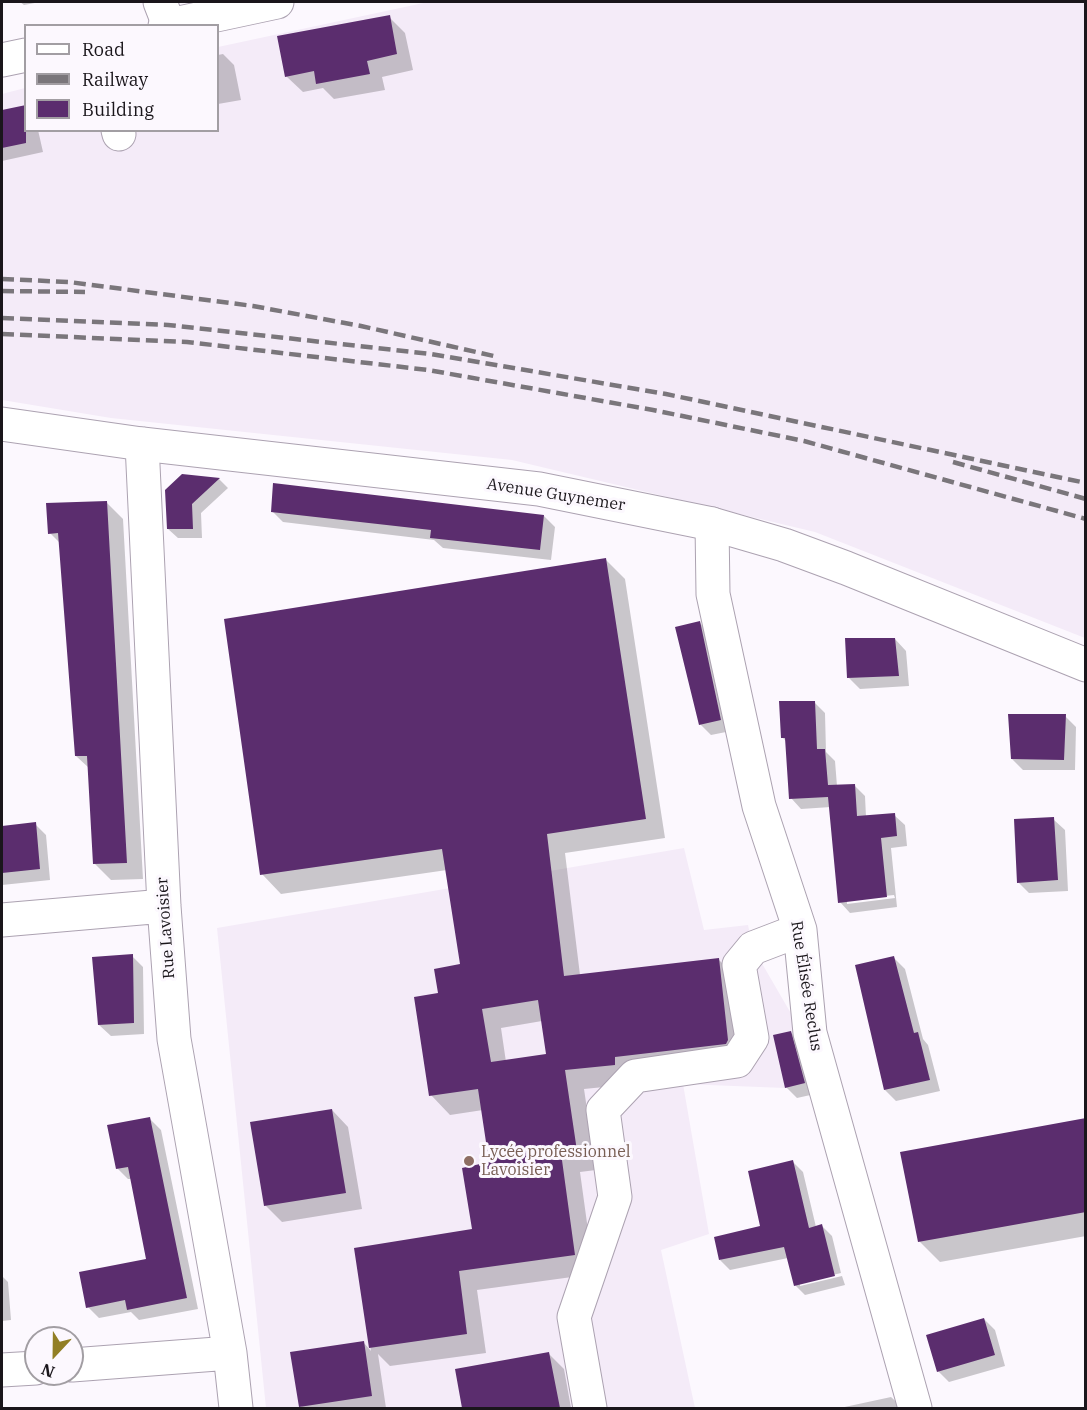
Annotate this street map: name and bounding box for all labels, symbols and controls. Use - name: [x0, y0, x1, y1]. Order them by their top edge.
- legend: [24, 24, 219, 132]
- text: Road: [82, 38, 125, 61]
- text: Railway: [82, 68, 148, 91]
- text: Building: [82, 98, 154, 121]
- street label: Avenue Guynemer: [486, 475, 626, 515]
- street label: Rue Lavoisier: [153, 877, 179, 979]
- street label: Rue Élisée Reclus: [786, 920, 826, 1052]
- place label: Lycée professionnel Lavoisier: [481, 1142, 631, 1180]
- marker: Lycée professionnel Lavoisier: [462, 1154, 476, 1168]
- north arrow: [24, 1326, 84, 1386]
- text: N: [38, 1359, 58, 1382]

